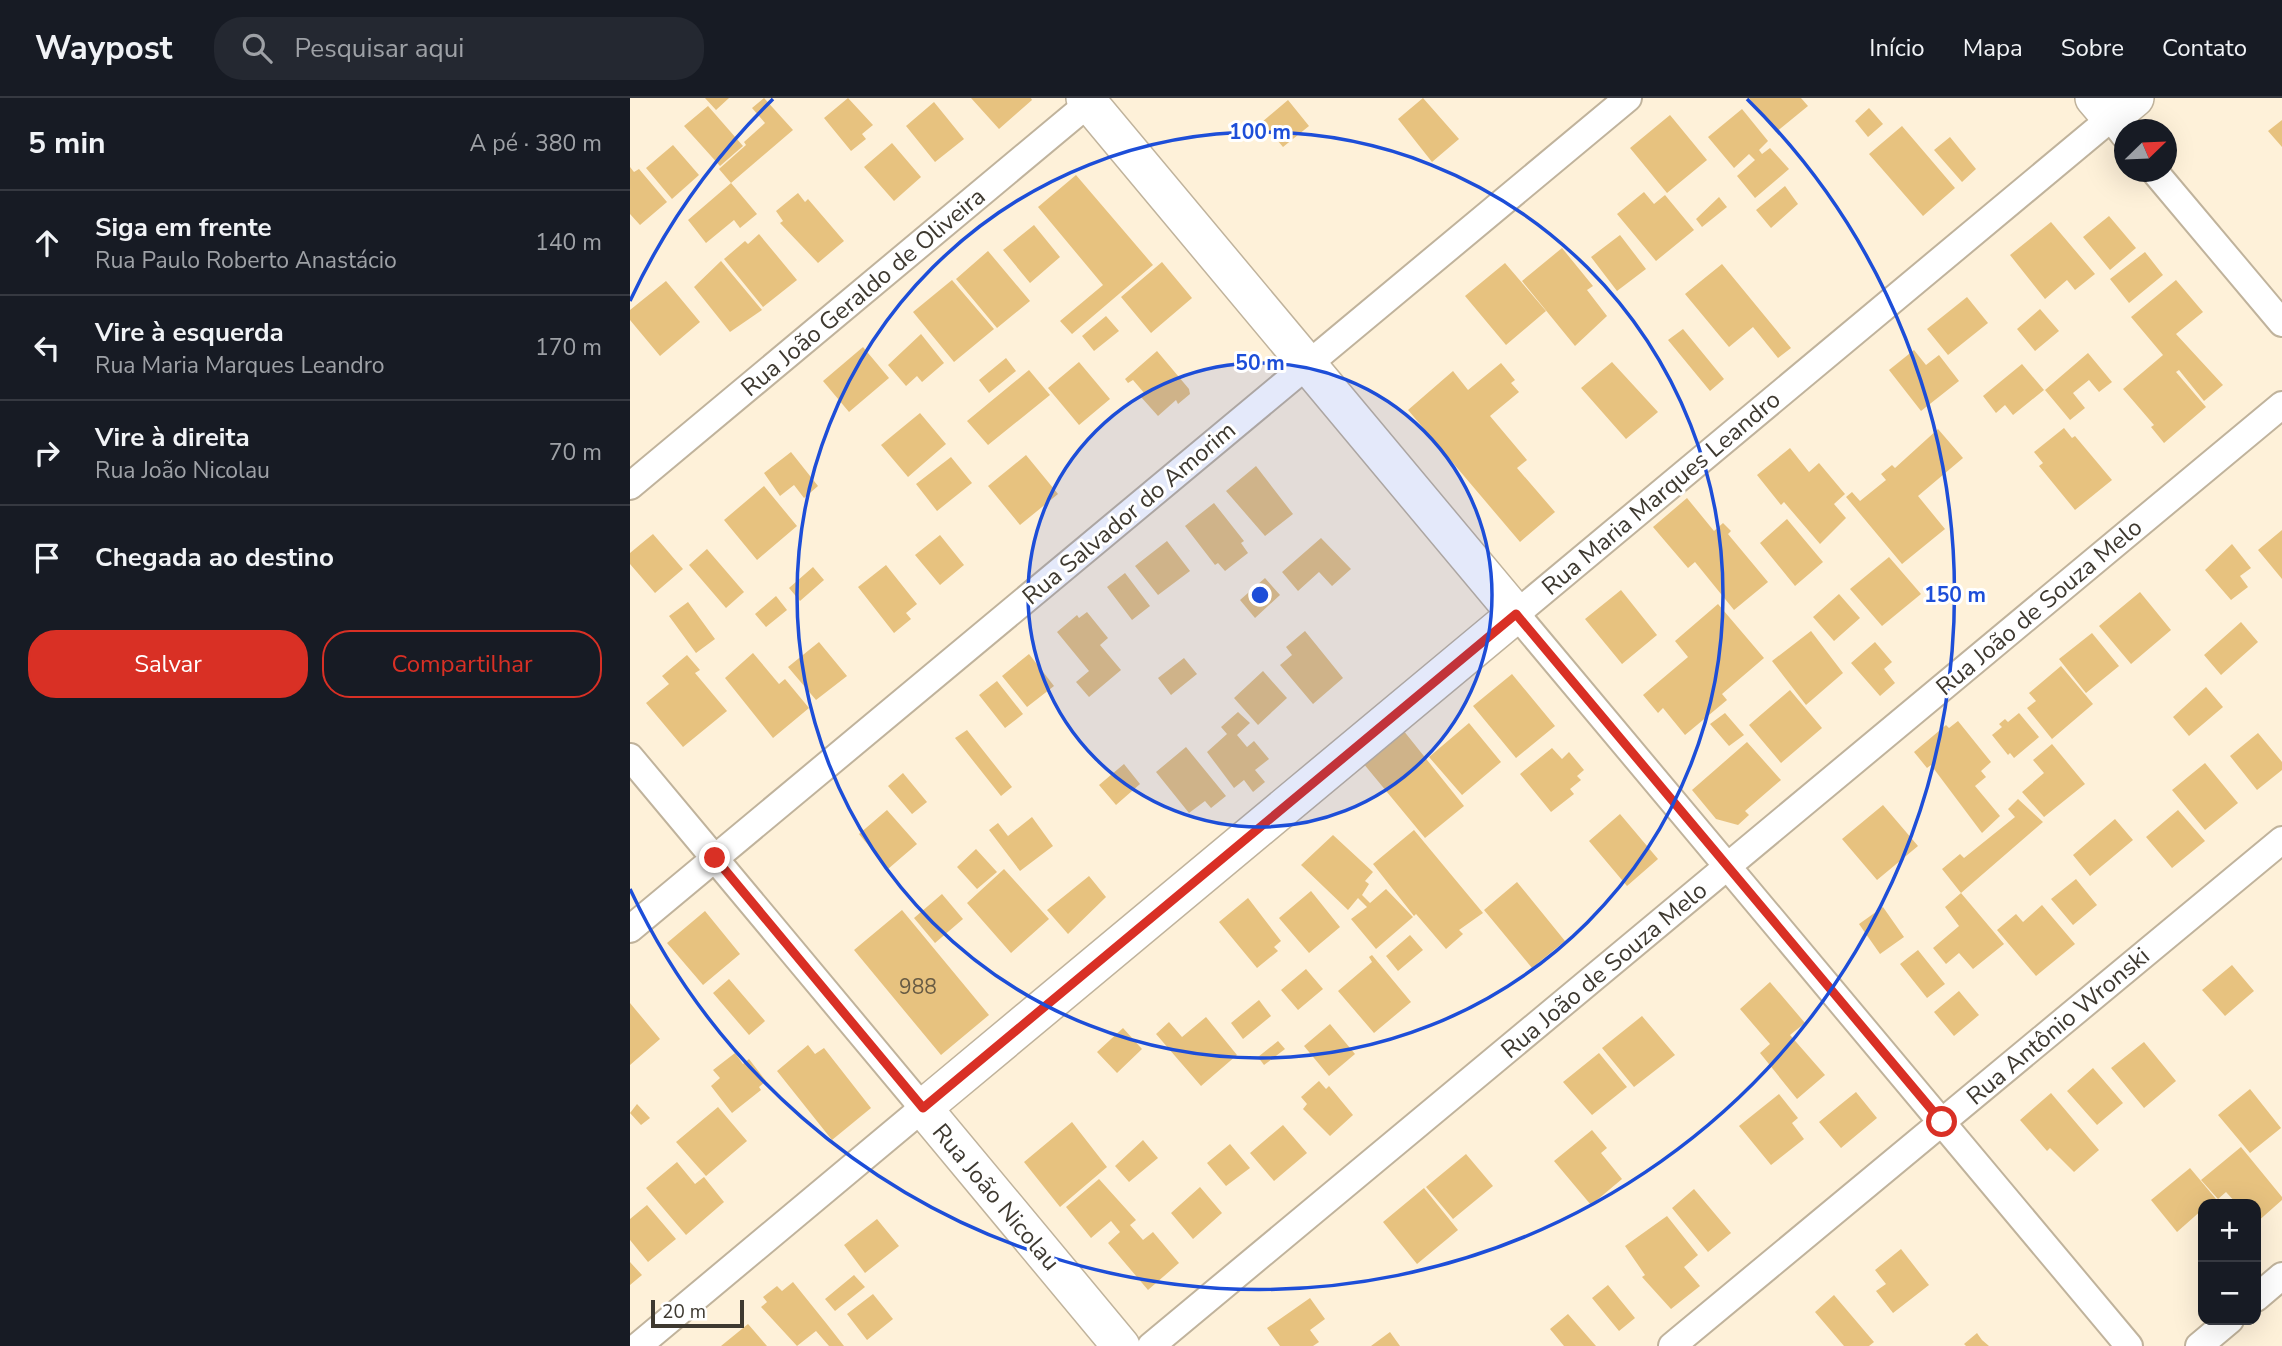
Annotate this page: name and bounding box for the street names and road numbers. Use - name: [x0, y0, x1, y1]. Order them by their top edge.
- street label: Rua João Geraldo de Oliveira: [734, 180, 992, 404]
- street label: Rua Maria Marques Leandro: [1535, 384, 1787, 602]
- street label: Rua Salvador do Amorim: [1016, 414, 1242, 612]
- street label: Rua João de Souza Melo: [1929, 511, 2149, 703]
- street label: Rua João de Souza Melo: [1494, 874, 1714, 1066]
- street label: Rua Antônio Wronski: [1960, 940, 2156, 1112]
- street label: Rua João Nicolau: [925, 1117, 1067, 1277]

